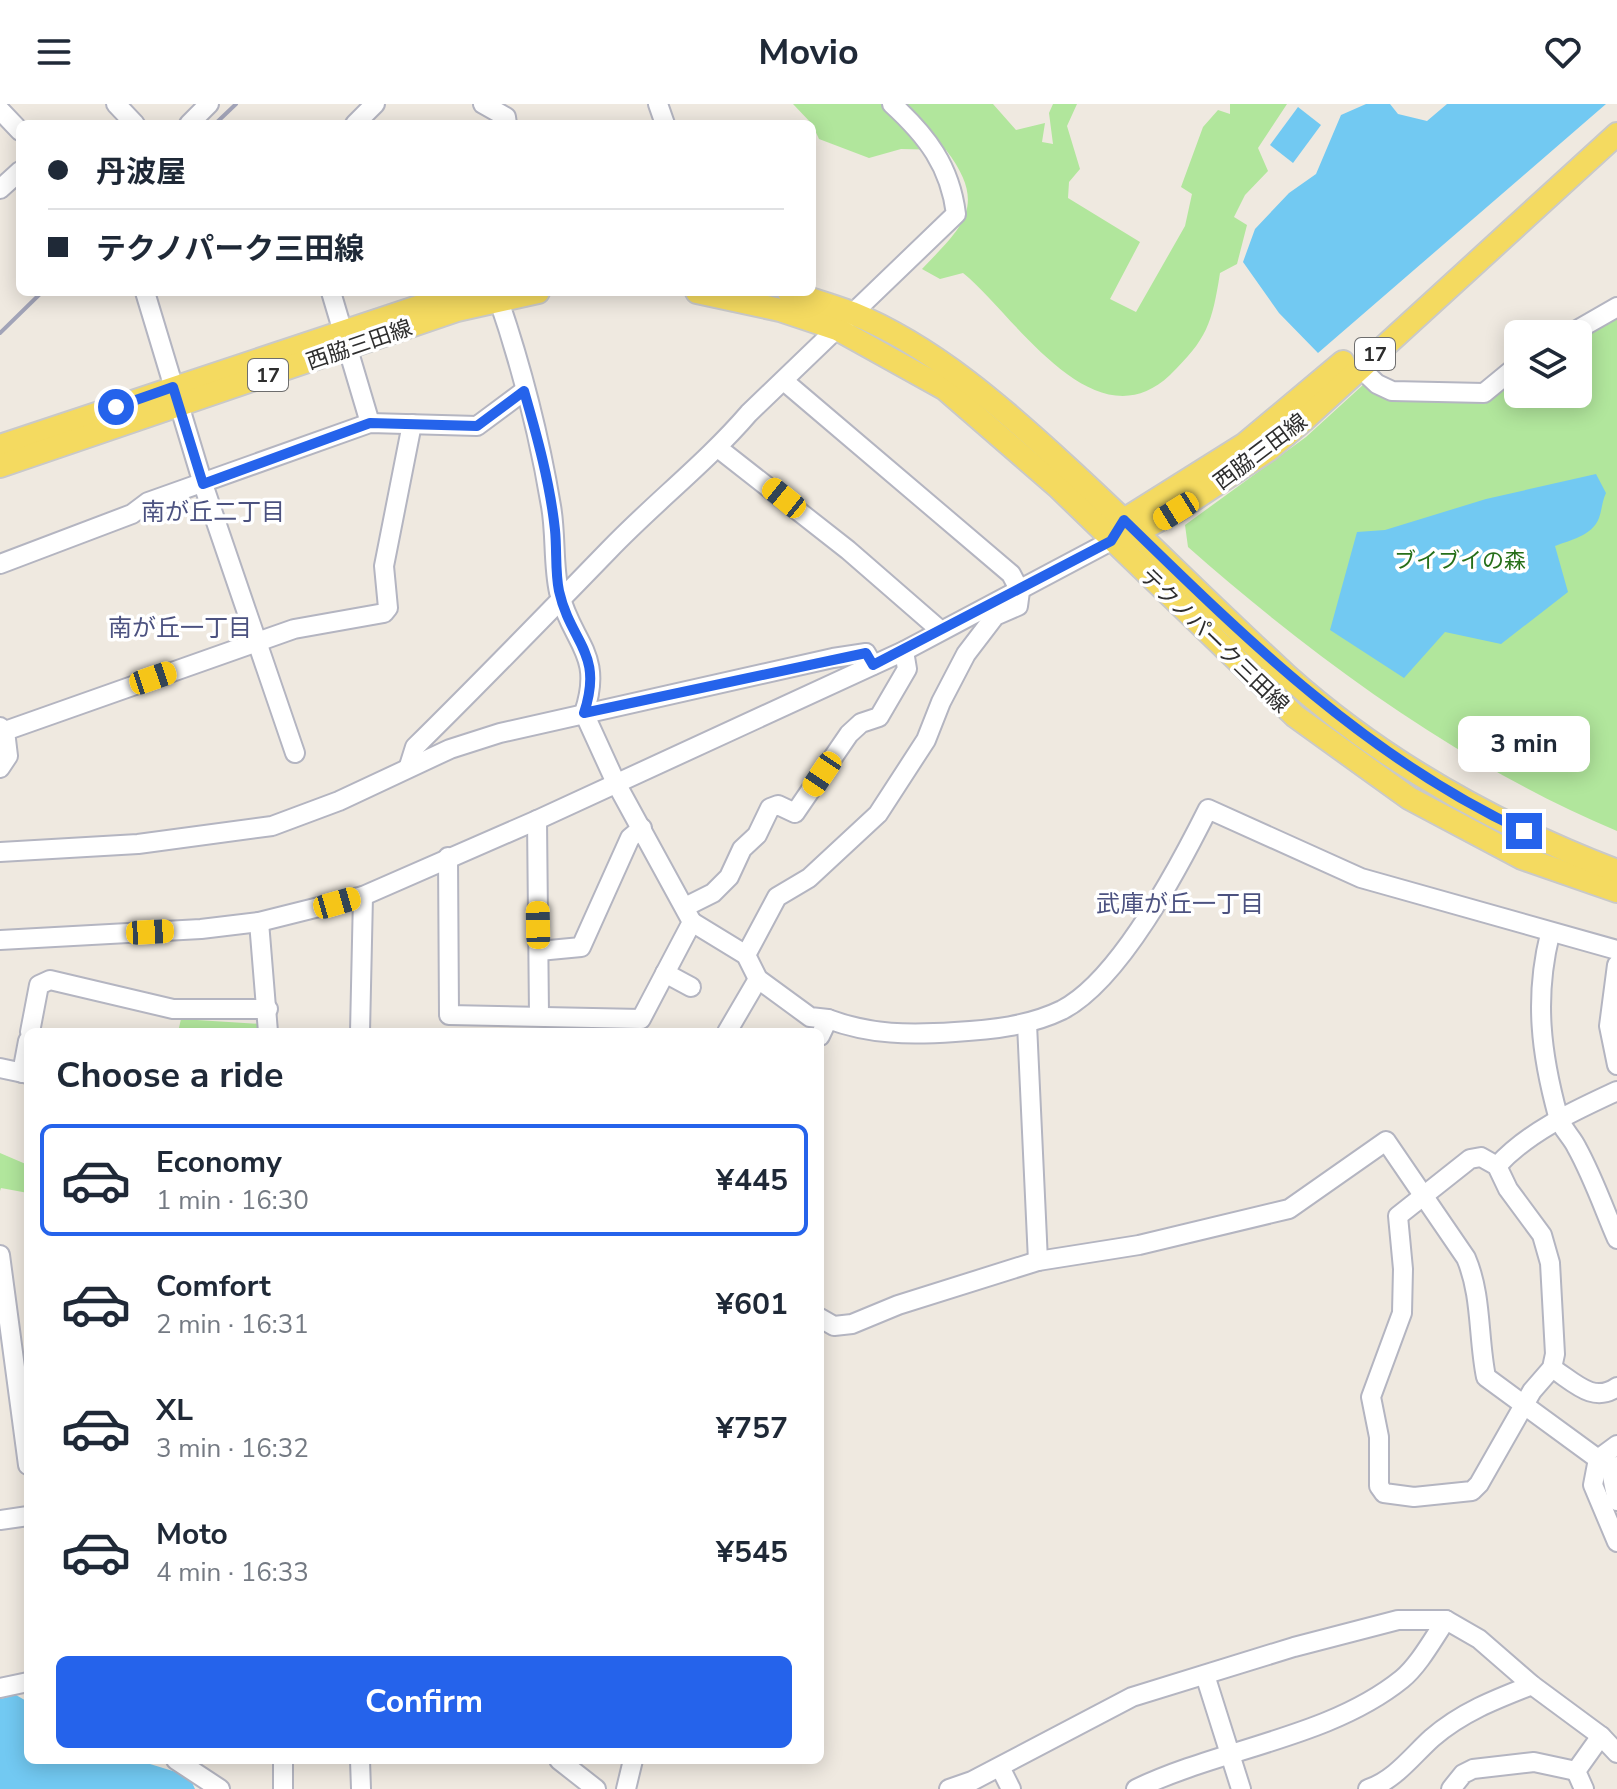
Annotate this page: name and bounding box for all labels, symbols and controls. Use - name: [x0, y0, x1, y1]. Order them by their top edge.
- text: Movio: [758, 28, 859, 77]
- icon: menu: [32, 30, 76, 74]
- icon: heart: [1541, 30, 1585, 74]
- text: 丹波屋: [96, 152, 186, 193]
- text: テクノパーク三田線: [96, 229, 364, 270]
- street label: 西脇三田線: [302, 313, 416, 377]
- map controls: [1504, 320, 1592, 408]
- button: layers: [1504, 320, 1592, 408]
- road number: 17: [1355, 338, 1395, 370]
- road number: 17: [248, 359, 288, 391]
- route start: [98, 389, 134, 425]
- street label: 西脇三田線: [1208, 407, 1314, 497]
- car: [758, 474, 810, 522]
- car: [1149, 488, 1203, 534]
- district label: 南が丘二丁目: [141, 496, 285, 528]
- park label: ブイブイの森: [1394, 546, 1526, 576]
- street label: テクノパーク三田線: [1133, 562, 1295, 720]
- district label: 南が丘一丁目: [108, 612, 252, 644]
- car: [126, 659, 180, 697]
- callout: 3 min: [1458, 715, 1590, 771]
- text: 3 min: [1490, 726, 1558, 761]
- car: [799, 747, 845, 801]
- route end: [1506, 813, 1542, 849]
- car: [311, 885, 363, 921]
- district label: 武庫が丘一丁目: [1096, 888, 1264, 920]
- car: [526, 901, 550, 949]
- car: [125, 919, 175, 945]
- text: Choose a ride: [56, 1051, 284, 1100]
- text: Economy: [156, 1142, 282, 1183]
- icon: car: [60, 1144, 132, 1216]
- text: ¥445: [716, 1160, 788, 1201]
- text: 1 min · 16:30: [156, 1183, 309, 1218]
- text: Comfort: [156, 1266, 271, 1307]
- icon: car: [60, 1268, 132, 1340]
- text: ¥601: [716, 1284, 788, 1325]
- text: 2 min · 16:31: [156, 1307, 309, 1342]
- text: XL: [156, 1390, 193, 1431]
- icon: car: [60, 1392, 132, 1464]
- text: ¥757: [716, 1408, 788, 1449]
- text: 3 min · 16:32: [156, 1431, 309, 1466]
- text: Moto: [156, 1514, 228, 1555]
- icon: car: [60, 1516, 132, 1588]
- text: ¥545: [716, 1532, 788, 1573]
- text: 4 min · 16:33: [156, 1555, 309, 1590]
- button: Confirm: [56, 1656, 792, 1748]

